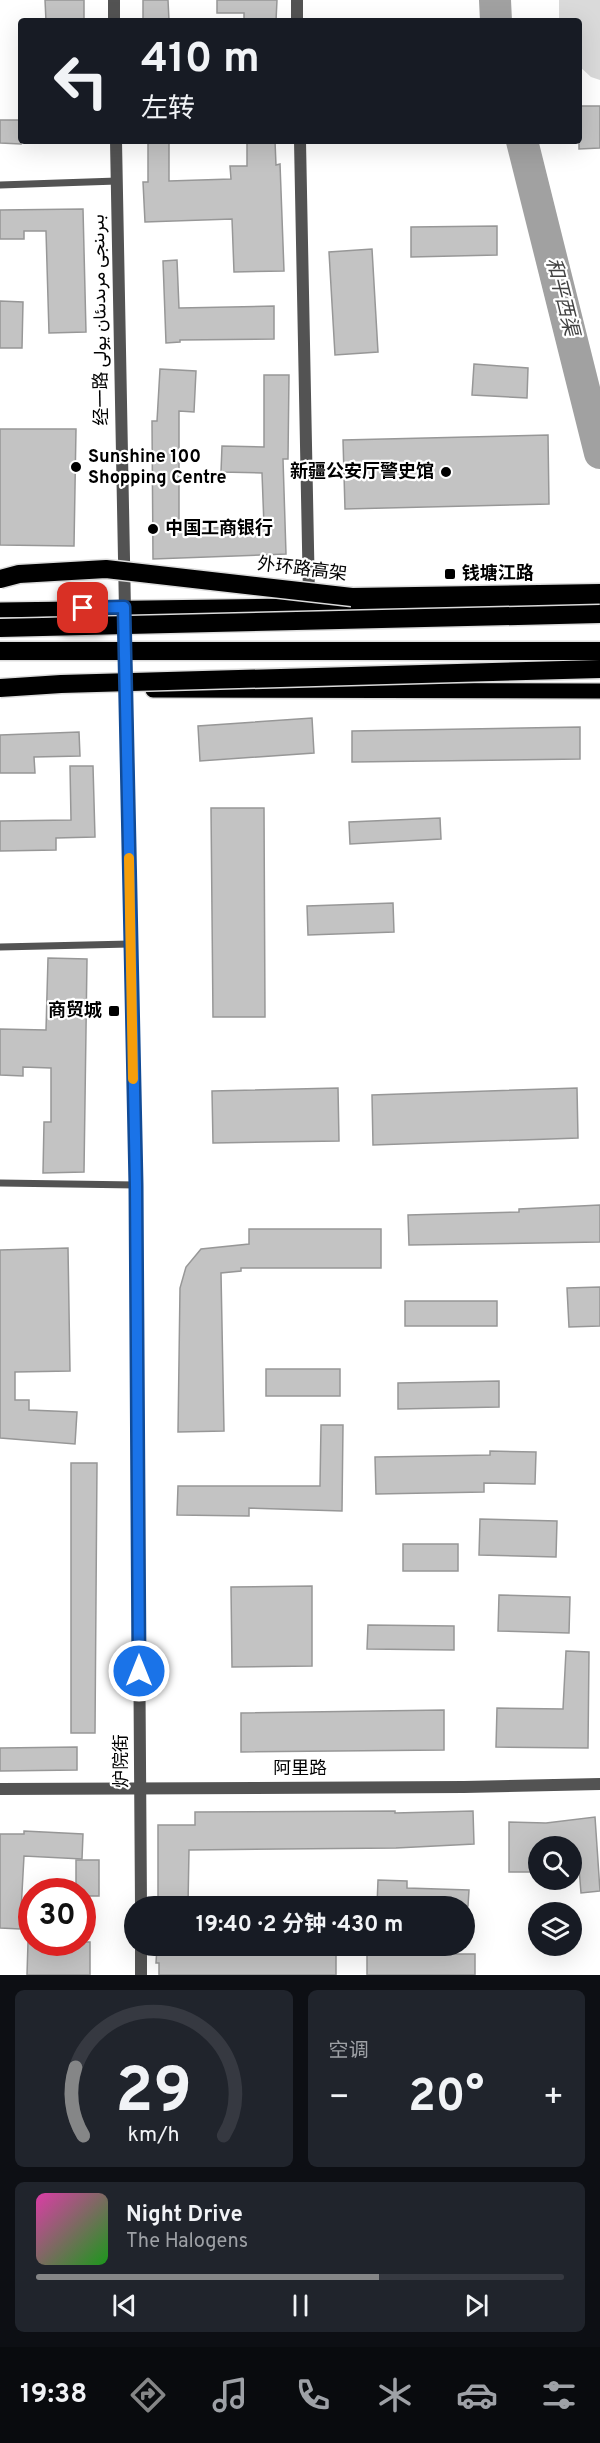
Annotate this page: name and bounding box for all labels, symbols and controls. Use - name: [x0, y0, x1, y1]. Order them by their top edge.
- text: 410 m: [141, 34, 260, 87]
- icon: left: [42, 42, 120, 120]
- text: 左转: [141, 93, 195, 127]
- street label: 经一路 بىرىنجى مرىدىئان يولى: [88, 214, 114, 426]
- water label: 和平西渠: [539, 255, 584, 342]
- place label: Sunshine 100 Shopping Centre: [88, 446, 227, 490]
- marker: Sunshine 100 Shopping Centre: [69, 460, 83, 474]
- place label: 新疆公安厅警史馆: [290, 461, 434, 484]
- marker: 新疆公安厅警史馆: [439, 465, 453, 479]
- place label: 中国工商银行: [165, 517, 273, 541]
- marker: 中国工商银行: [146, 522, 160, 536]
- street label: 外环路高架: [256, 553, 348, 587]
- place label: 钱塘江路: [462, 563, 534, 586]
- marker: 钱塘江路: [443, 567, 457, 581]
- pin: [57, 582, 108, 633]
- icon: arrive: [66, 591, 99, 624]
- place label: 商贸城: [48, 1000, 102, 1023]
- marker: 商贸城: [107, 1004, 121, 1018]
- position arrow: [107, 1639, 171, 1703]
- street label: 炉院街: [111, 1734, 134, 1788]
- street label: 阿里路: [273, 1758, 327, 1781]
- map controls: [528, 1836, 582, 1956]
- button: search: [528, 1836, 582, 1890]
- speed limit sign: 30: [18, 1878, 96, 1956]
- button: layers: [528, 1902, 582, 1956]
- text: 19:40 · 2 分钟 · 430 m: [196, 1912, 403, 1939]
- text: 空调: [329, 2039, 369, 2065]
- text: 29: [115, 2055, 192, 2134]
- text: 20°: [408, 2070, 484, 2127]
- text: −: [329, 2078, 350, 2120]
- text: +: [543, 2078, 564, 2120]
- text: km/h: [128, 2122, 180, 2149]
- text: Night Drive: [126, 2202, 243, 2229]
- text: The Halogens: [126, 2229, 248, 2255]
- icon: previous: [108, 2289, 141, 2322]
- icon: pause: [284, 2289, 317, 2322]
- icon: next: [460, 2289, 493, 2322]
- icon: directions: [127, 2374, 169, 2416]
- icon: music: [209, 2374, 251, 2416]
- icon: phone: [292, 2374, 334, 2416]
- icon: climate: [374, 2374, 416, 2416]
- icon: car: [456, 2374, 498, 2416]
- icon: filters: [538, 2374, 580, 2416]
- text: 19:38: [20, 2378, 87, 2412]

